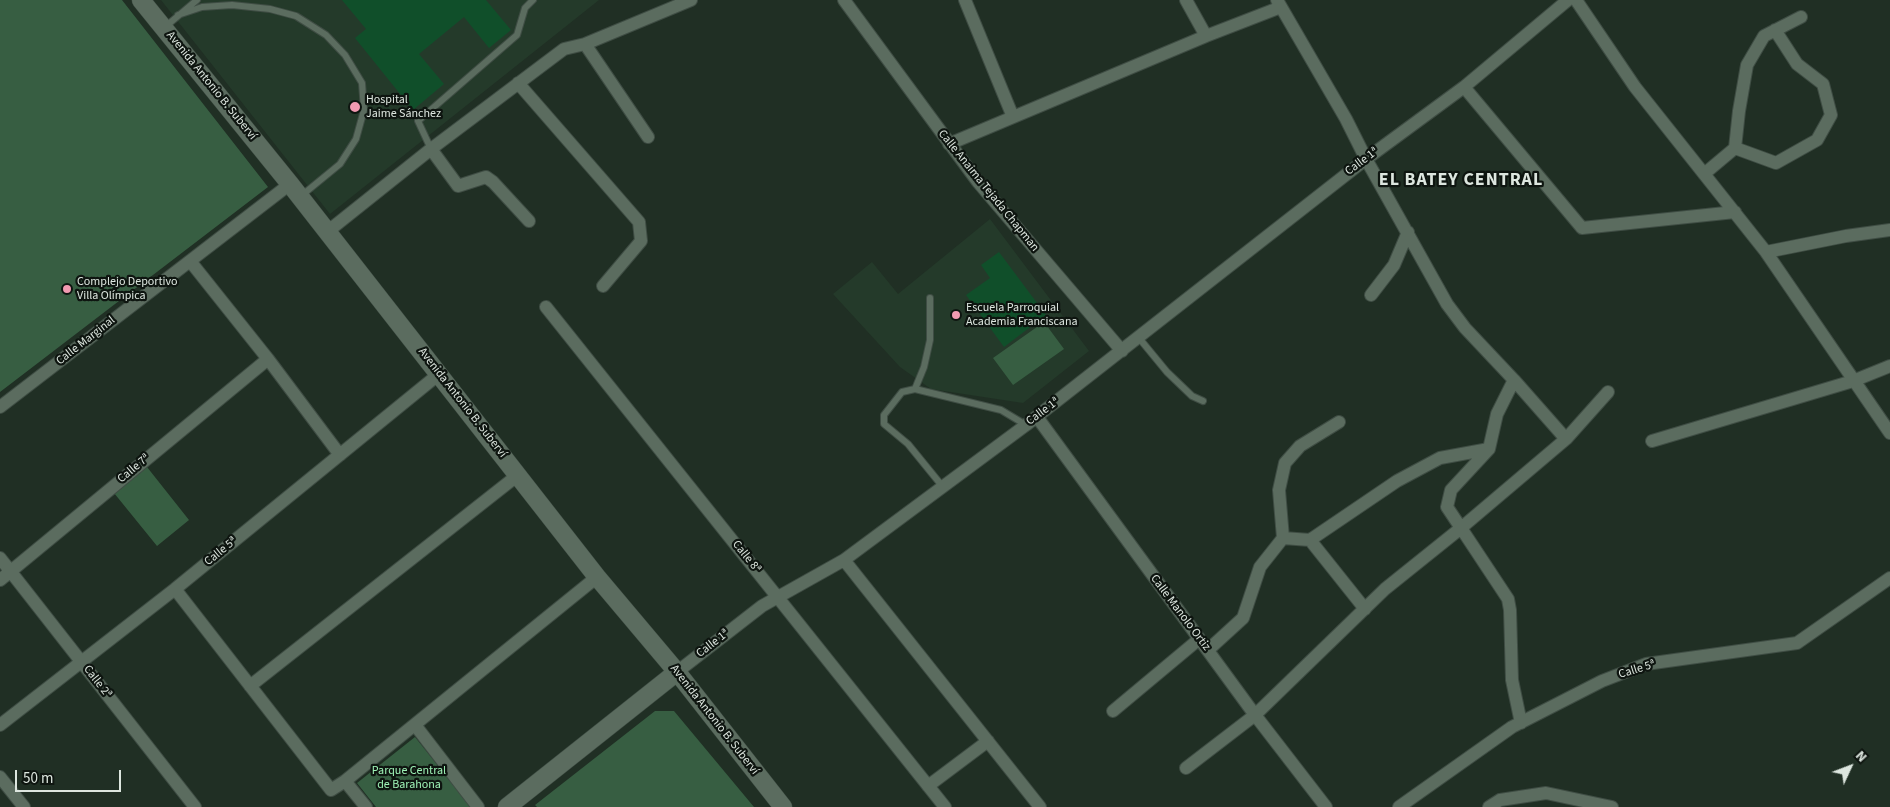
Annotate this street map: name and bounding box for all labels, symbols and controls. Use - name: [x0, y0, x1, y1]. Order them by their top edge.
- street label: Avenida Antonio B. Suberví: [163, 29, 259, 143]
- place label: Hospital Jaime Sánchez: [366, 93, 441, 121]
- marker: Hospital Jaime Sánchez: [348, 100, 362, 114]
- street label: Calle Anaima Tejada Chapman: [935, 127, 1041, 255]
- street label: Calle 1ª: [1343, 145, 1381, 179]
- district label: EL BATEY CENTRAL: [1377, 170, 1545, 192]
- place label: Complejo Deportivo Villa Olímpica: [77, 275, 178, 303]
- marker: Complejo Deportivo Villa Olímpica: [61, 283, 73, 295]
- place label: Escuela Parroquial Academia Franciscana: [966, 301, 1078, 329]
- marker: Escuela Parroquial Academia Franciscana: [950, 309, 962, 321]
- street label: Calle Marginal: [54, 314, 118, 368]
- street label: Avenida Antonio B. Suberví: [415, 345, 509, 461]
- street label: Calle 1ª: [1024, 395, 1062, 429]
- street label: Calle 7ª: [115, 451, 153, 487]
- street label: Calle 5ª: [202, 535, 240, 569]
- street label: Calle 8ª: [729, 538, 763, 576]
- street label: Calle Manolo Ortiz: [1147, 572, 1213, 654]
- street label: Calle 1ª: [694, 627, 732, 661]
- street label: Calle 5ª: [1617, 658, 1657, 682]
- street label: Avenida Antonio B. Suberví: [667, 662, 761, 778]
- street label: Calle 2ª: [80, 663, 114, 701]
- north arrow: [1825, 742, 1875, 792]
- text: N: [1850, 747, 1871, 767]
- scale bar: [18, 760, 124, 792]
- park label: Parque Central de Barahona: [372, 764, 446, 792]
- text: 50 m: [23, 768, 53, 789]

